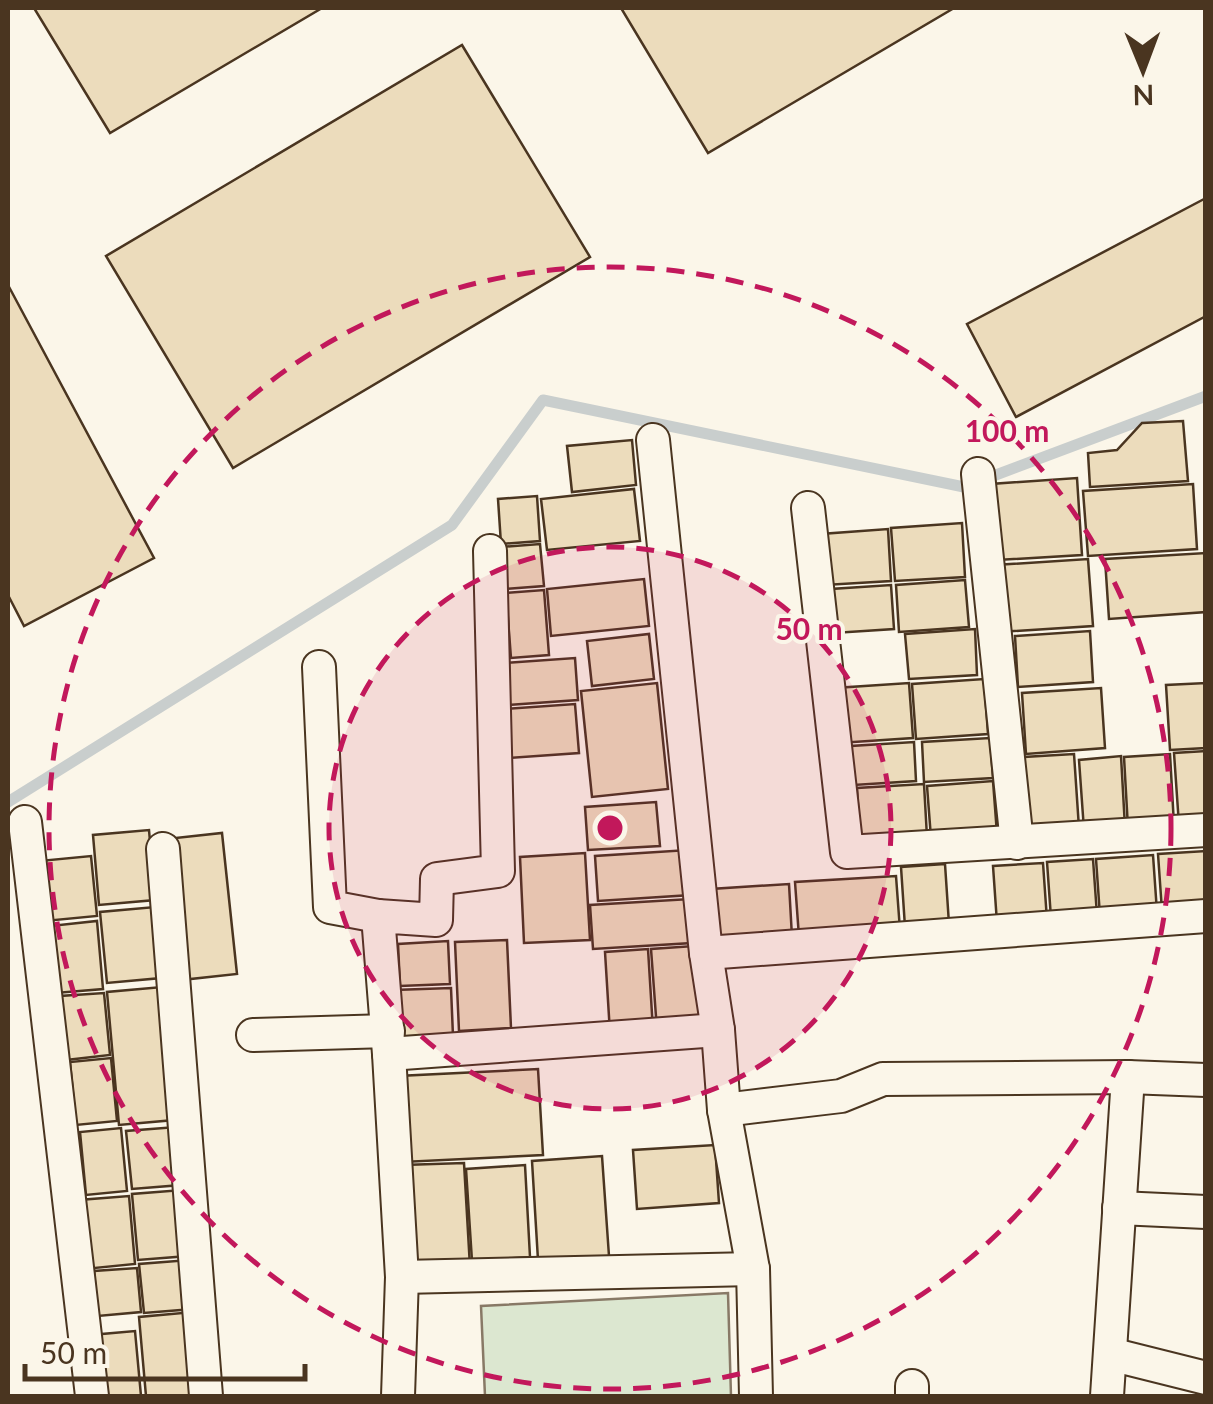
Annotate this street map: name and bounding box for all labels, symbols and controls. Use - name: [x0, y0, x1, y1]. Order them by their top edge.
- north arrow: [1093, 20, 1193, 120]
- text: N: [1132, 79, 1155, 113]
- text: 100 m: [965, 412, 1049, 448]
- text: 50 m: [775, 610, 843, 646]
- centre of rings: [592, 810, 628, 846]
- scale bar: [25, 1319, 305, 1381]
- text: 50 m: [40, 1334, 107, 1370]

